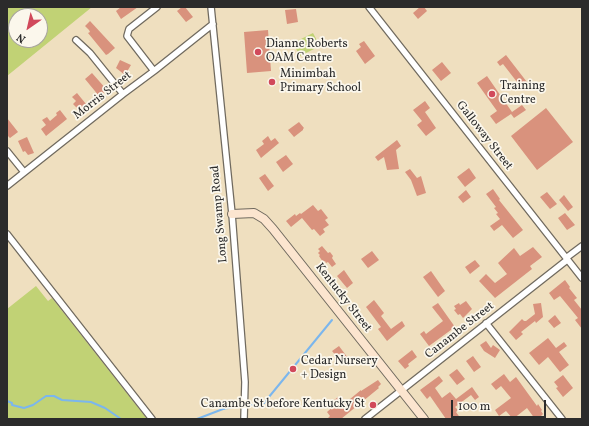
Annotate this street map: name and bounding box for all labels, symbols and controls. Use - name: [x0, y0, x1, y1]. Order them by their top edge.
- north arrow: [8, 8, 48, 48]
- text: N: [14, 29, 29, 46]
- place label: Dianne Roberts OAM Centre: [266, 38, 348, 66]
- marker: Dianne Roberts OAM Centre: [253, 47, 263, 57]
- place label: Minimbah Primary School: [280, 68, 361, 96]
- street label: Morris Street: [71, 69, 135, 123]
- marker: Minimbah Primary School: [267, 77, 277, 87]
- place label: Training Centre: [500, 80, 545, 108]
- marker: Training Centre: [487, 89, 497, 99]
- street label: Galloway Street: [453, 99, 515, 173]
- street label: Long Swamp Road: [209, 165, 231, 263]
- street label: Kentucky Street: [312, 261, 374, 335]
- street label: Canambe Street: [423, 300, 497, 362]
- place label: Cedar Nursery + Design: [301, 355, 378, 383]
- marker: Cedar Nursery + Design: [288, 364, 298, 374]
- scale bar: [453, 392, 548, 418]
- place label: Canambe St before Kentucky St: [201, 398, 365, 412]
- text: 100 m: [458, 399, 490, 415]
- marker: Canambe St before Kentucky St: [368, 400, 378, 410]

